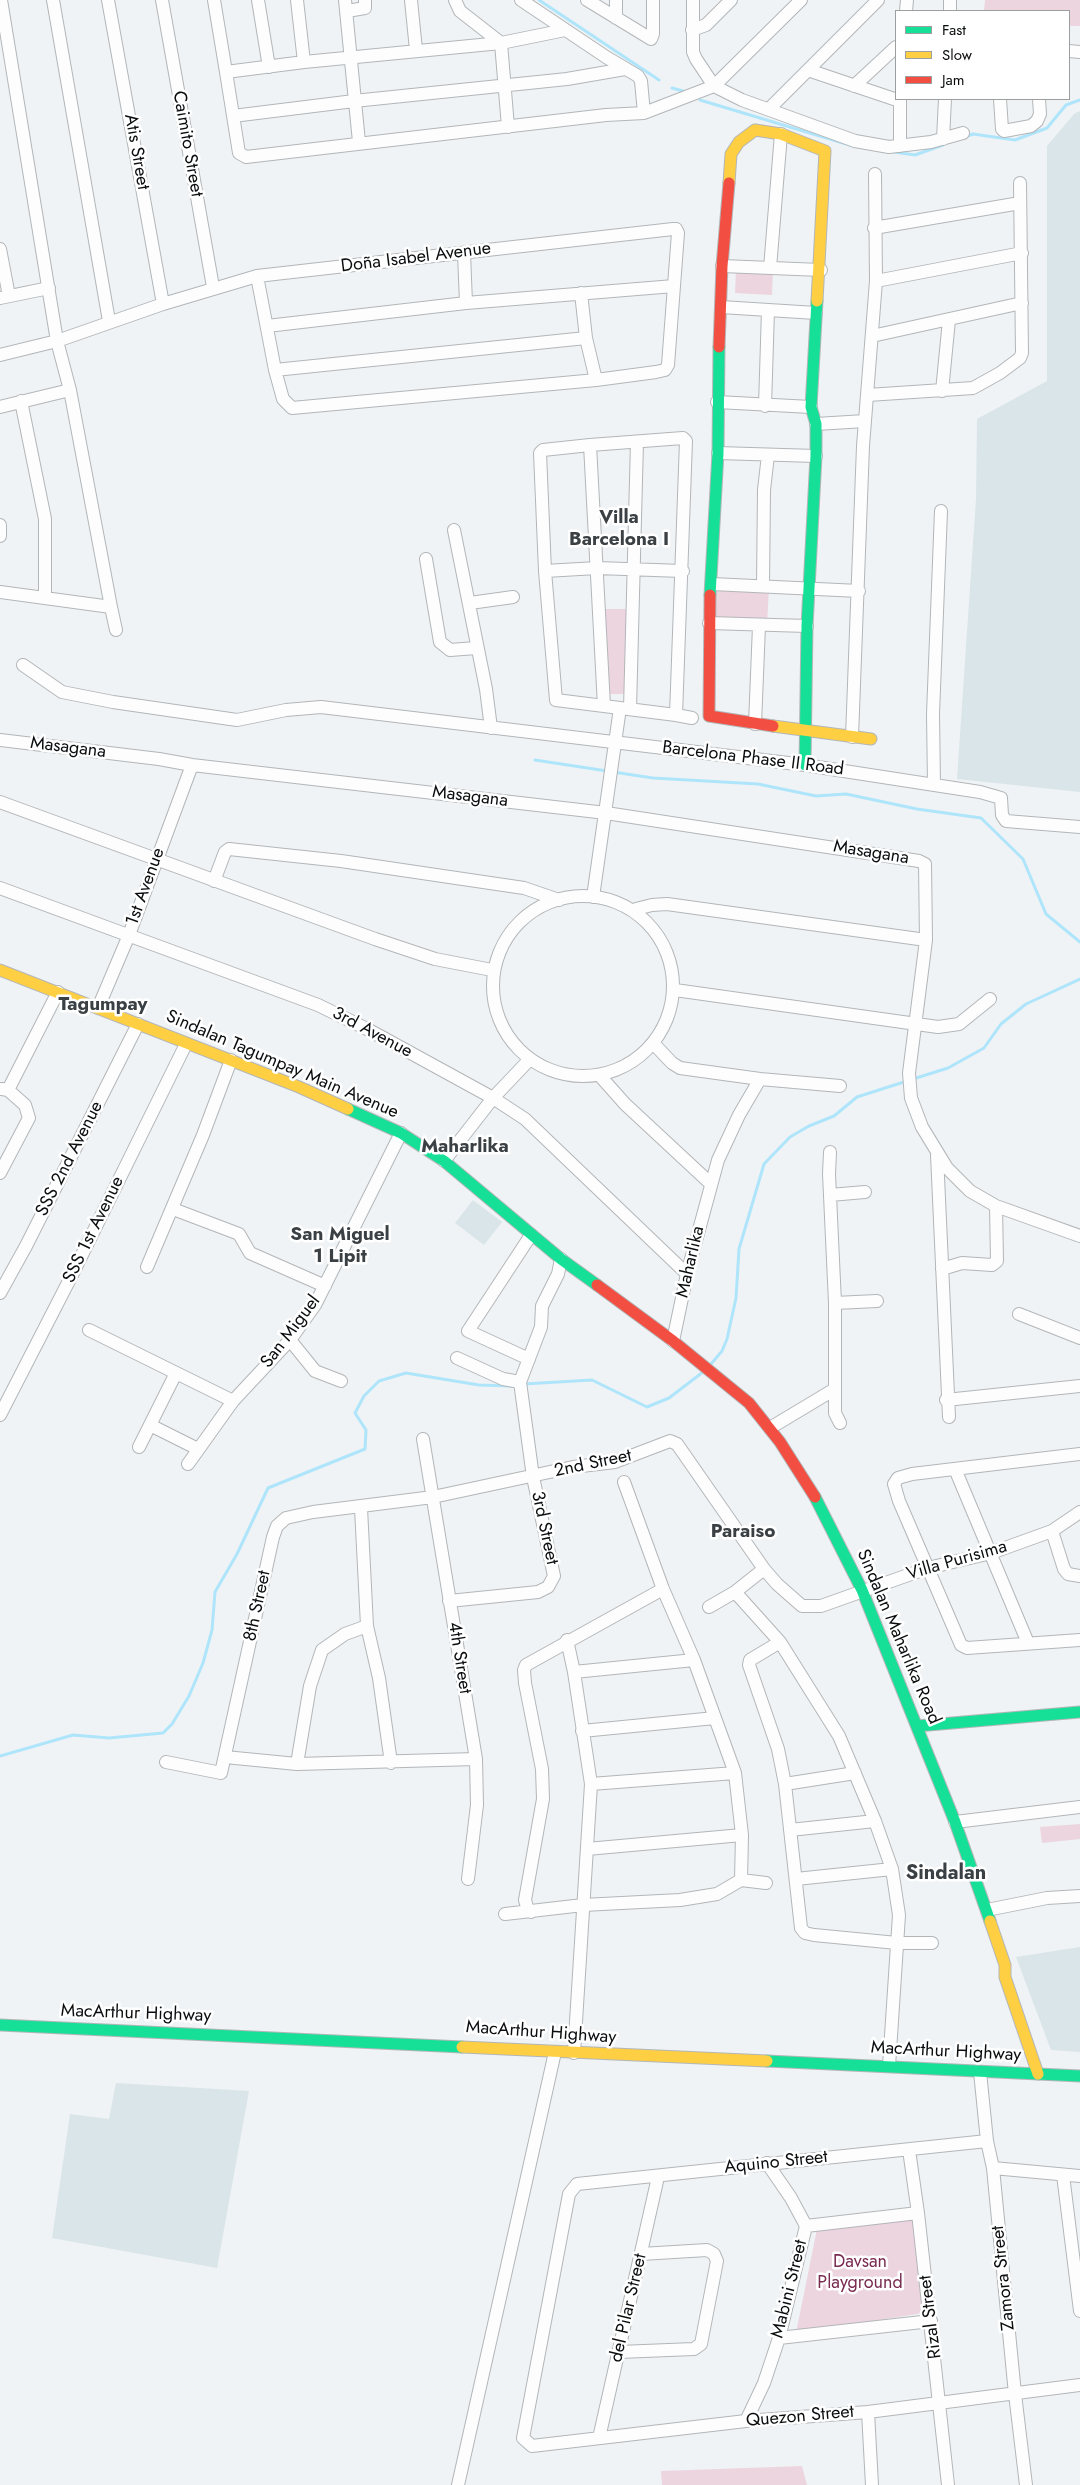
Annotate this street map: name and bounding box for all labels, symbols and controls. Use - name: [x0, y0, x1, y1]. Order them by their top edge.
- legend: [895, 10, 1070, 100]
- text: Fast: [942, 19, 966, 41]
- text: Slow: [942, 44, 972, 66]
- text: Jam: [942, 69, 965, 91]
- street label: Caimito Street: [167, 89, 207, 199]
- street label: Atis Street: [119, 112, 153, 192]
- street label: Doña Isabel Avenue: [340, 238, 492, 278]
- district label: Villa Barcelona I: [569, 507, 669, 551]
- street label: Masagana: [29, 733, 107, 763]
- street label: Barcelona Phase II Road: [661, 737, 845, 781]
- street label: Masagana: [431, 782, 509, 812]
- street label: Masagana: [832, 836, 910, 870]
- street label: 1st Avenue: [122, 845, 170, 929]
- district label: Tagumpay: [59, 994, 147, 1016]
- street label: 3rd Avenue: [328, 1003, 416, 1063]
- street label: Sindalan Tagumpay Main Avenue: [162, 1006, 402, 1124]
- street label: SSS 2nd Avenue: [32, 1098, 108, 1220]
- district label: Maharlika: [421, 1136, 509, 1158]
- street label: SSS 1st Avenue: [59, 1173, 129, 1287]
- district label: San Miguel 1 Lipit: [290, 1224, 390, 1268]
- street label: Maharlika: [672, 1224, 710, 1300]
- street label: San Miguel: [257, 1291, 325, 1373]
- street label: 2nd Street: [552, 1445, 634, 1483]
- street label: 3rd Street: [526, 1489, 562, 1567]
- district label: Paraiso: [711, 1521, 775, 1543]
- street label: Villa Purisima: [904, 1536, 1010, 1586]
- street label: Sindalan Maharlika Road: [851, 1546, 945, 1728]
- street label: 8th Street: [240, 1569, 276, 1643]
- street label: 4th Street: [443, 1620, 475, 1696]
- district label: Sindalan: [906, 1862, 986, 1886]
- street label: MacArthur Highway: [60, 2001, 212, 2027]
- street label: MacArthur Highway: [465, 2017, 617, 2049]
- street label: MacArthur Highway: [870, 2037, 1022, 2067]
- street label: Aquino Street: [723, 2147, 829, 2179]
- street label: Zamora Street: [988, 2224, 1020, 2332]
- street label: Mabini Street: [767, 2238, 813, 2340]
- street label: del Pilar Street: [606, 2252, 652, 2364]
- park label: Davsan Playground: [817, 2252, 903, 2294]
- street label: Rizal Street: [915, 2274, 947, 2360]
- street label: Quezon Street: [745, 2402, 855, 2432]

